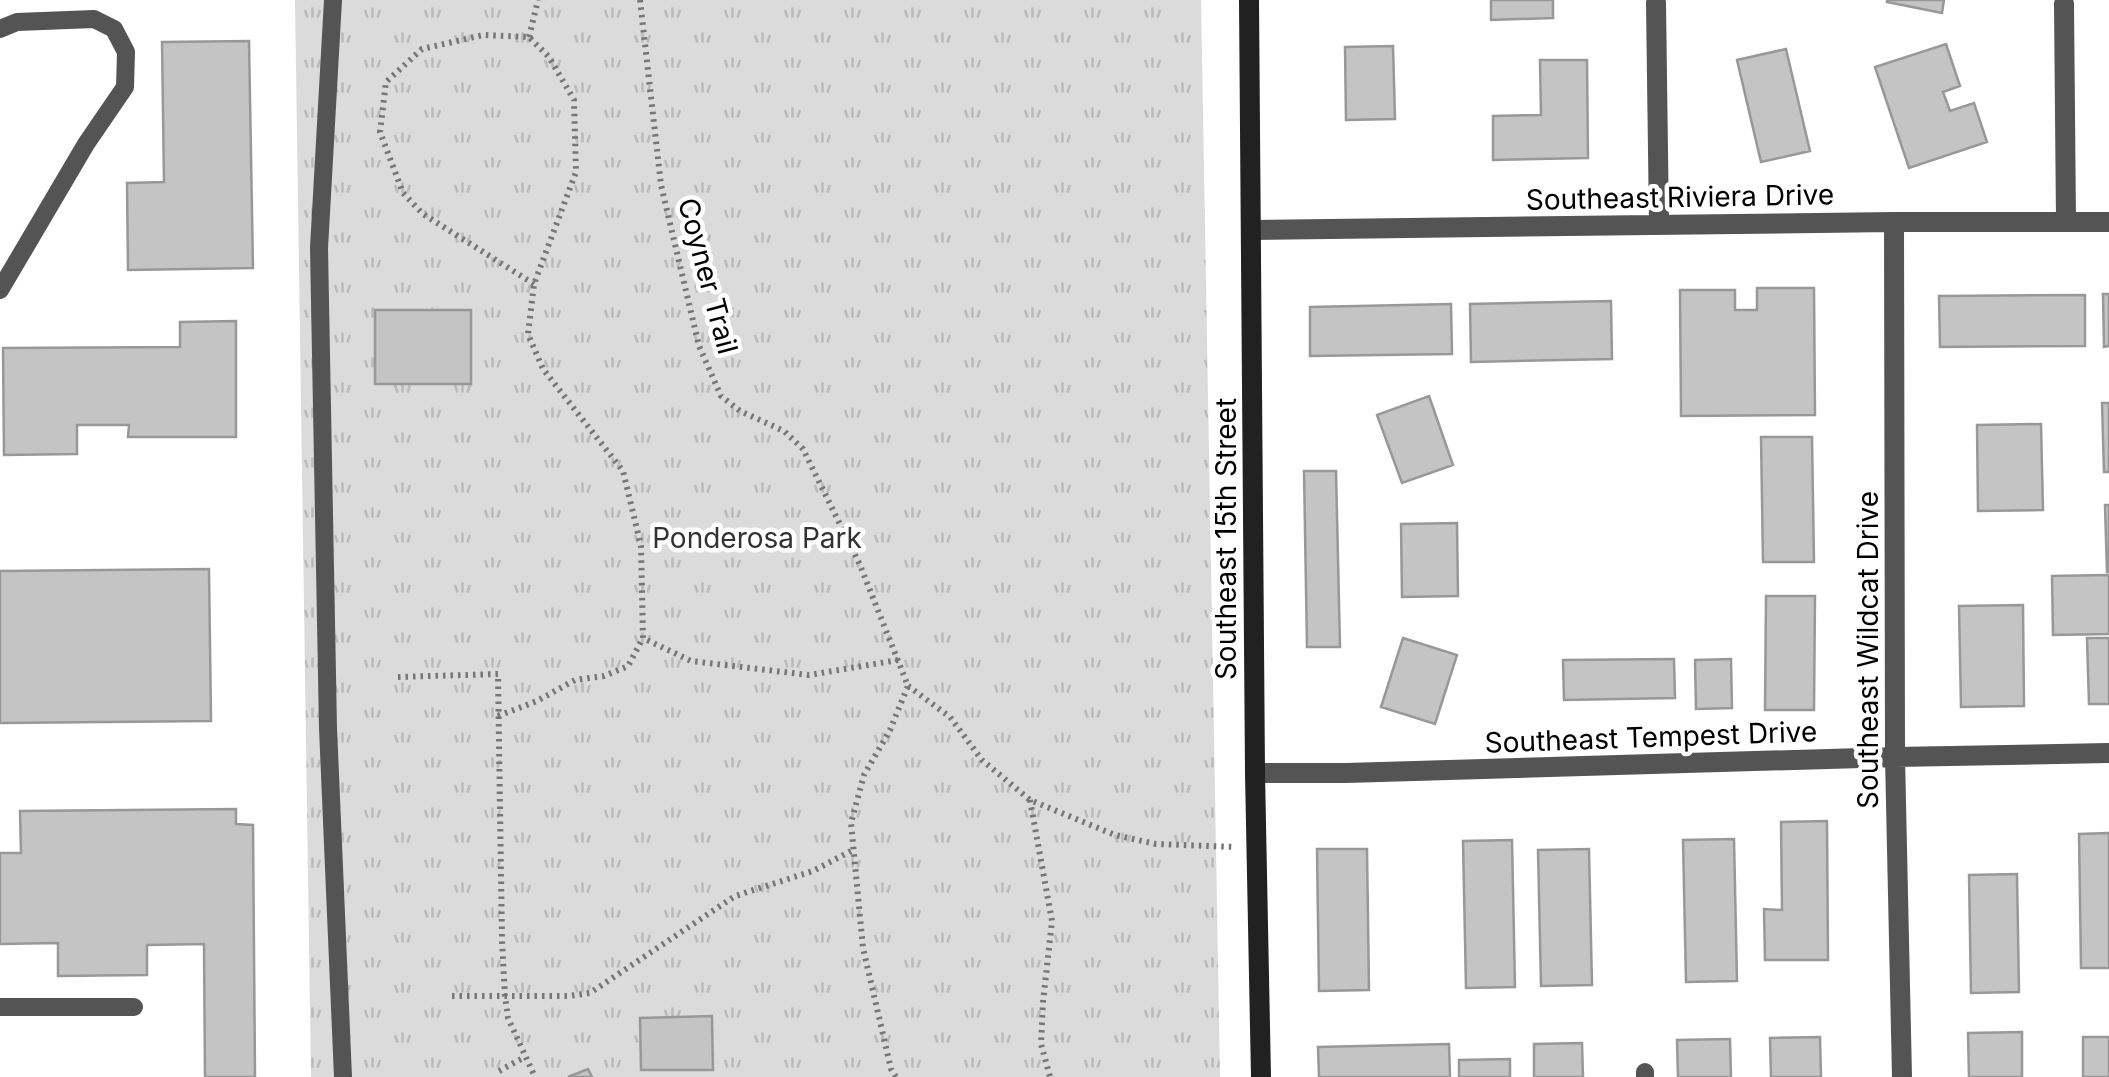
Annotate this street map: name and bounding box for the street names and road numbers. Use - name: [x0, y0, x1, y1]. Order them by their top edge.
- street label: Southeast Riviera Drive: [1526, 177, 1834, 217]
- street label: Coyner Trail: [671, 194, 745, 358]
- street label: Southeast 15th Street: [1209, 398, 1243, 680]
- street label: Southeast Wildcat Drive: [1851, 491, 1885, 809]
- street label: Southeast Tempest Drive: [1484, 714, 1818, 760]

